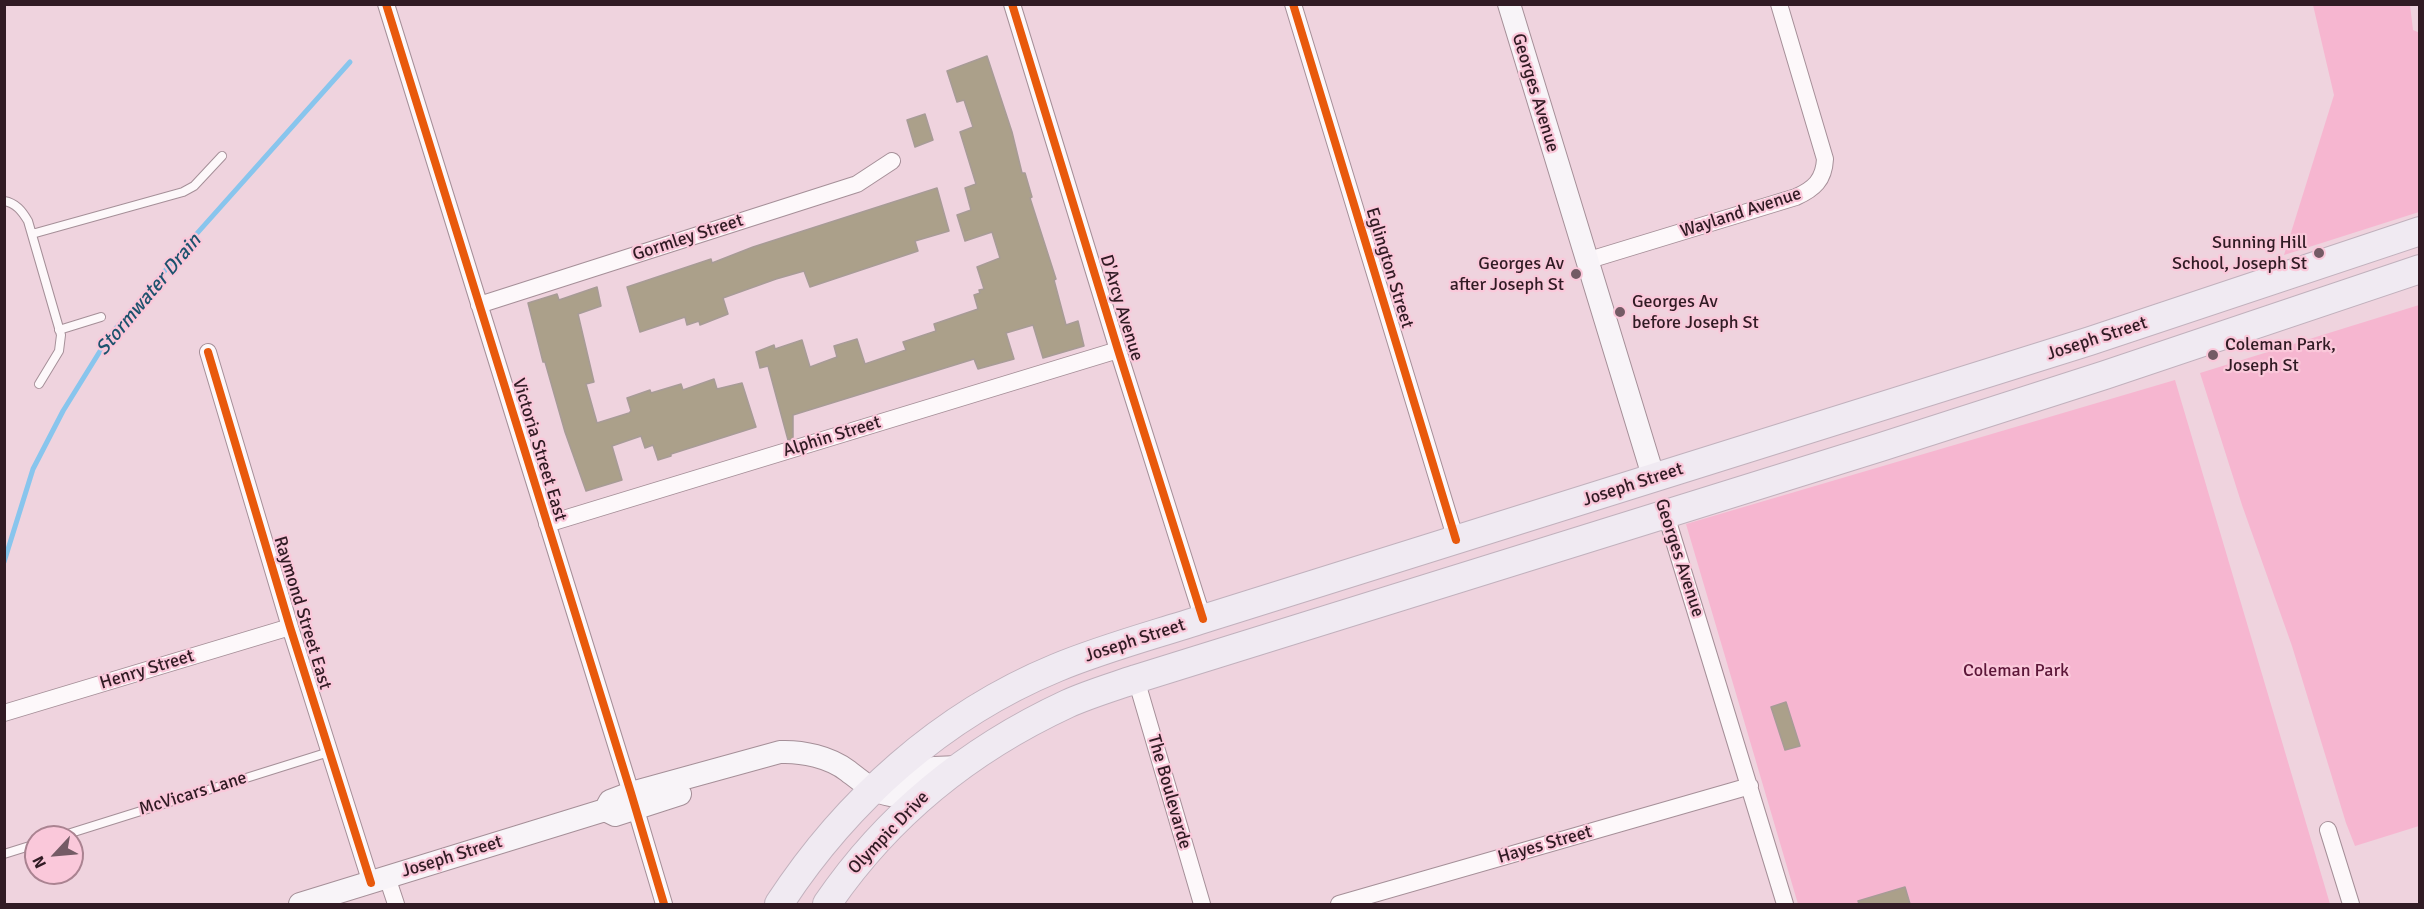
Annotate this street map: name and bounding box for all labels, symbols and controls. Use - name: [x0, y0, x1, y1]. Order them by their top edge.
- street label: Georges Avenue: [1507, 31, 1563, 155]
- street label: Wayland Avenue: [1678, 183, 1804, 243]
- street label: Eglington Street: [1360, 205, 1418, 331]
- street label: Gormley Street: [630, 210, 746, 266]
- water label: Stormwater Drain: [91, 230, 207, 360]
- place label: Sunning Hill School, Joseph St: [2172, 232, 2307, 274]
- marker: Sunning Hill School, Joseph St: [2312, 246, 2326, 260]
- street label: D'Arcy Avenue: [1095, 252, 1147, 364]
- place label: Georges Av after Joseph St: [1450, 253, 1564, 296]
- marker: Georges Av after Joseph St: [1569, 267, 1583, 281]
- place label: Georges Av before Joseph St: [1632, 291, 1759, 334]
- marker: Georges Av before Joseph St: [1613, 305, 1627, 319]
- street label: Joseph Street: [2044, 313, 2150, 365]
- place label: Coleman Park, Joseph St: [2225, 334, 2336, 376]
- marker: Coleman Park, Joseph St: [2206, 348, 2220, 362]
- street label: Victoria Street East: [507, 376, 571, 524]
- street label: Alphin Street: [781, 412, 883, 462]
- street label: Joseph Street: [1580, 459, 1686, 511]
- street label: Georges Avenue: [1650, 496, 1708, 620]
- street label: Raymond Street East: [268, 534, 336, 692]
- street label: Joseph Street: [1082, 615, 1188, 667]
- street label: Henry Street: [97, 645, 197, 695]
- park label: Coleman Park: [1963, 660, 2069, 682]
- street label: The Boulevarde: [1142, 732, 1196, 852]
- street label: McVicars Lane: [137, 767, 249, 821]
- street label: Olympic Drive: [844, 787, 934, 879]
- street label: Hayes Street: [1495, 821, 1595, 869]
- north arrow: [24, 825, 84, 885]
- street label: Joseph Street: [399, 831, 505, 883]
- text: N: [28, 853, 51, 871]

